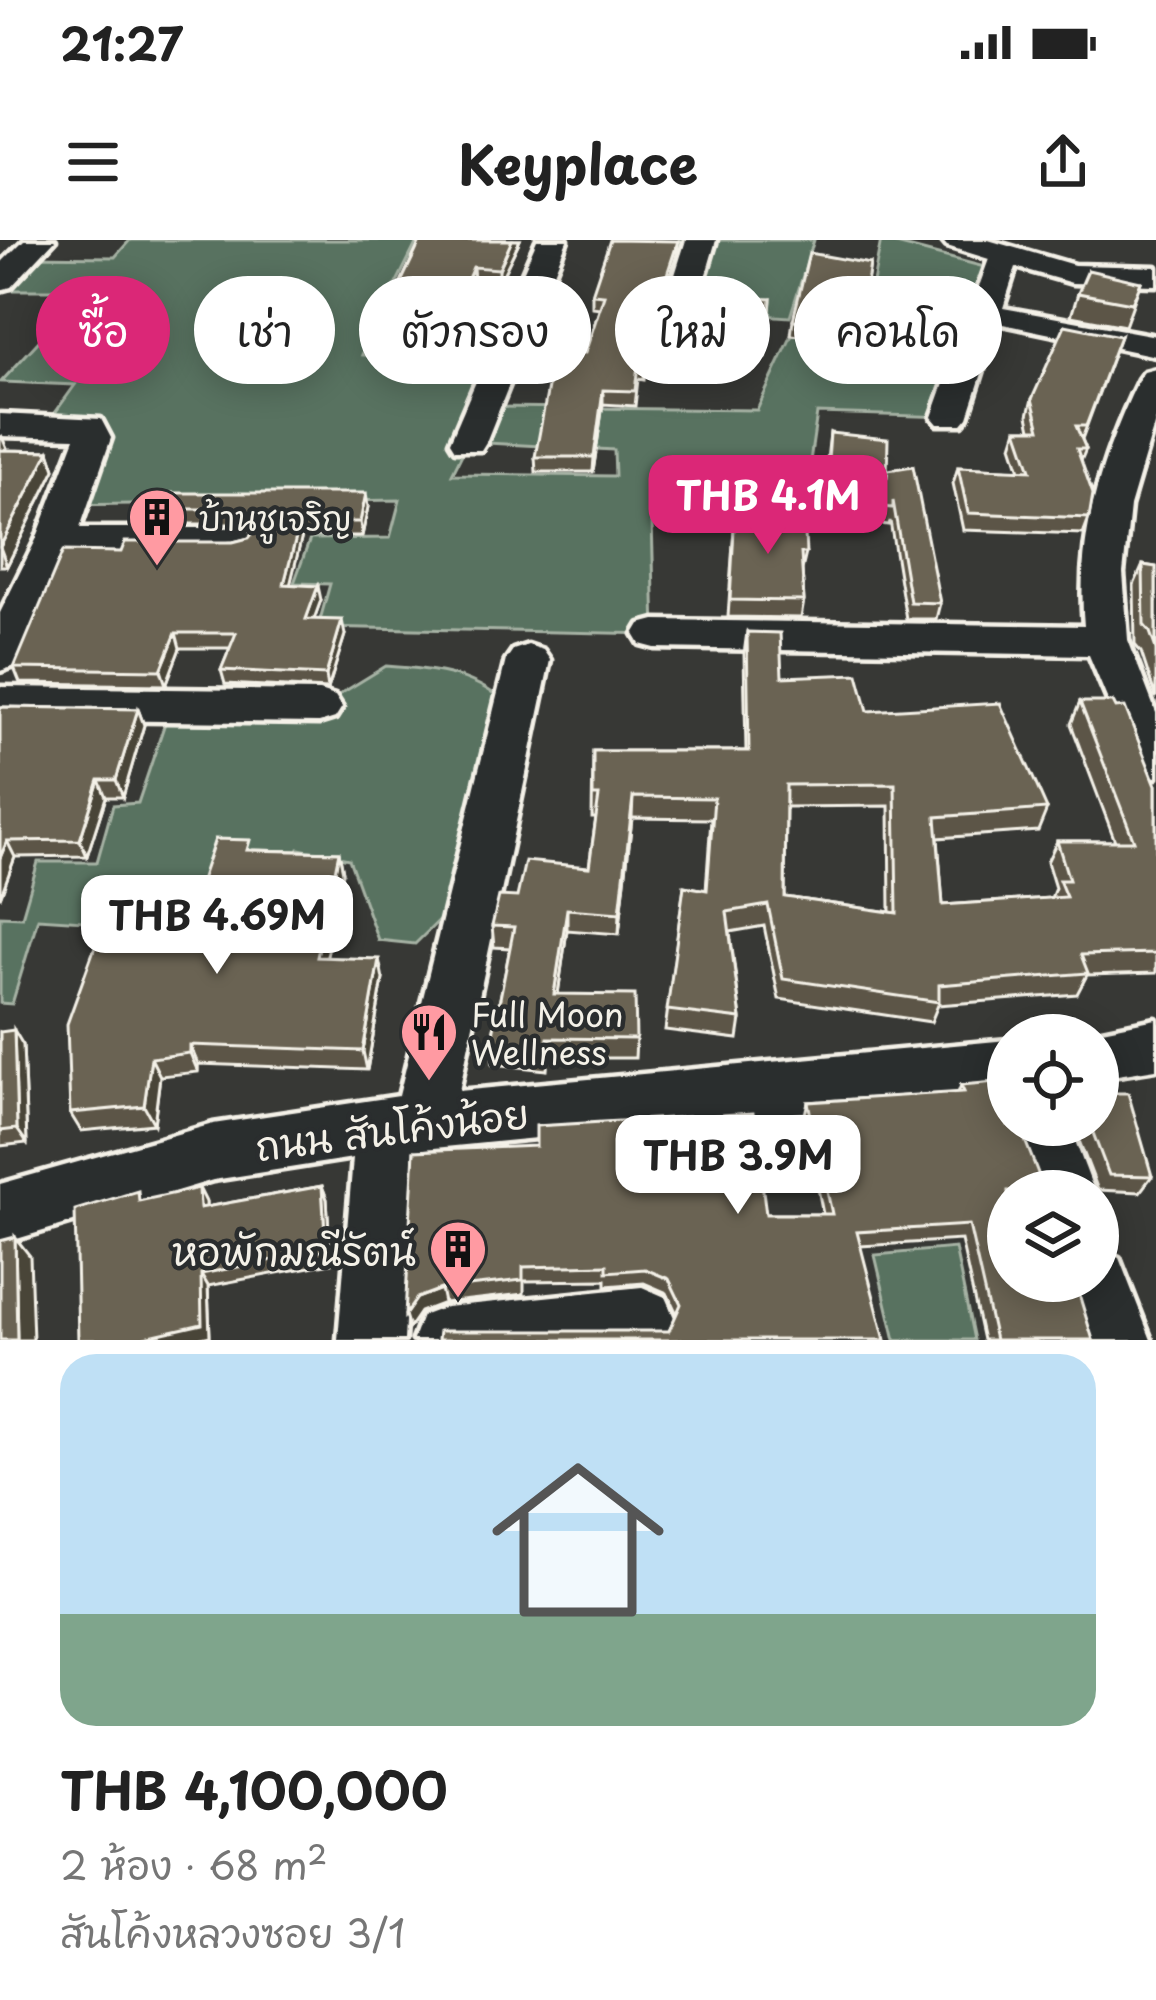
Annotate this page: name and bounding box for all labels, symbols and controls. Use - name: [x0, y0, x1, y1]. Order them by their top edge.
- text: 21:27: [60, 8, 183, 76]
- text: Keyplace: [458, 122, 698, 203]
- icon: menu: [60, 129, 126, 195]
- icon: share: [1030, 129, 1096, 195]
- chip: ซื้อ: [36, 276, 170, 384]
- chip: เช่า: [194, 276, 335, 384]
- chip: ตัวกรอง: [359, 276, 591, 384]
- chip: ใหม่: [615, 276, 770, 384]
- chip: คอนโด: [794, 276, 1002, 384]
- pin: THB 4.1M: [644, 455, 892, 557]
- text: THB 4.1M: [675, 464, 861, 523]
- building icon: บ้านชูเจริญ: [126, 486, 188, 568]
- place label: บ้านชูเจริญ: [199, 492, 352, 544]
- pin: THB 4.69M: [80, 875, 354, 977]
- text: THB 4.69M: [108, 884, 326, 943]
- place label: Full Moon Wellness: [471, 988, 624, 1076]
- restaurant icon: Full Moon Wellness: [398, 1001, 460, 1083]
- map controls: [987, 1014, 1119, 1302]
- button: locate: [987, 1014, 1119, 1146]
- street label: ถนน สันโค้งน้อย: [252, 1082, 532, 1174]
- pin: THB 3.9M: [614, 1115, 862, 1217]
- text: THB 3.9M: [643, 1124, 833, 1183]
- button: layers: [987, 1170, 1119, 1302]
- building icon: หอพักมณีรัตน์: [427, 1218, 489, 1300]
- place label: หอพักมณีรัตน์: [172, 1220, 416, 1279]
- icon: home: [470, 1432, 686, 1648]
- text: THB 4,100,000: [60, 1750, 448, 1827]
- text: 2 ห้อง · 68 m²: [60, 1834, 328, 1893]
- text: สันโค้งหลวงซอย 3/1: [60, 1902, 405, 1961]

